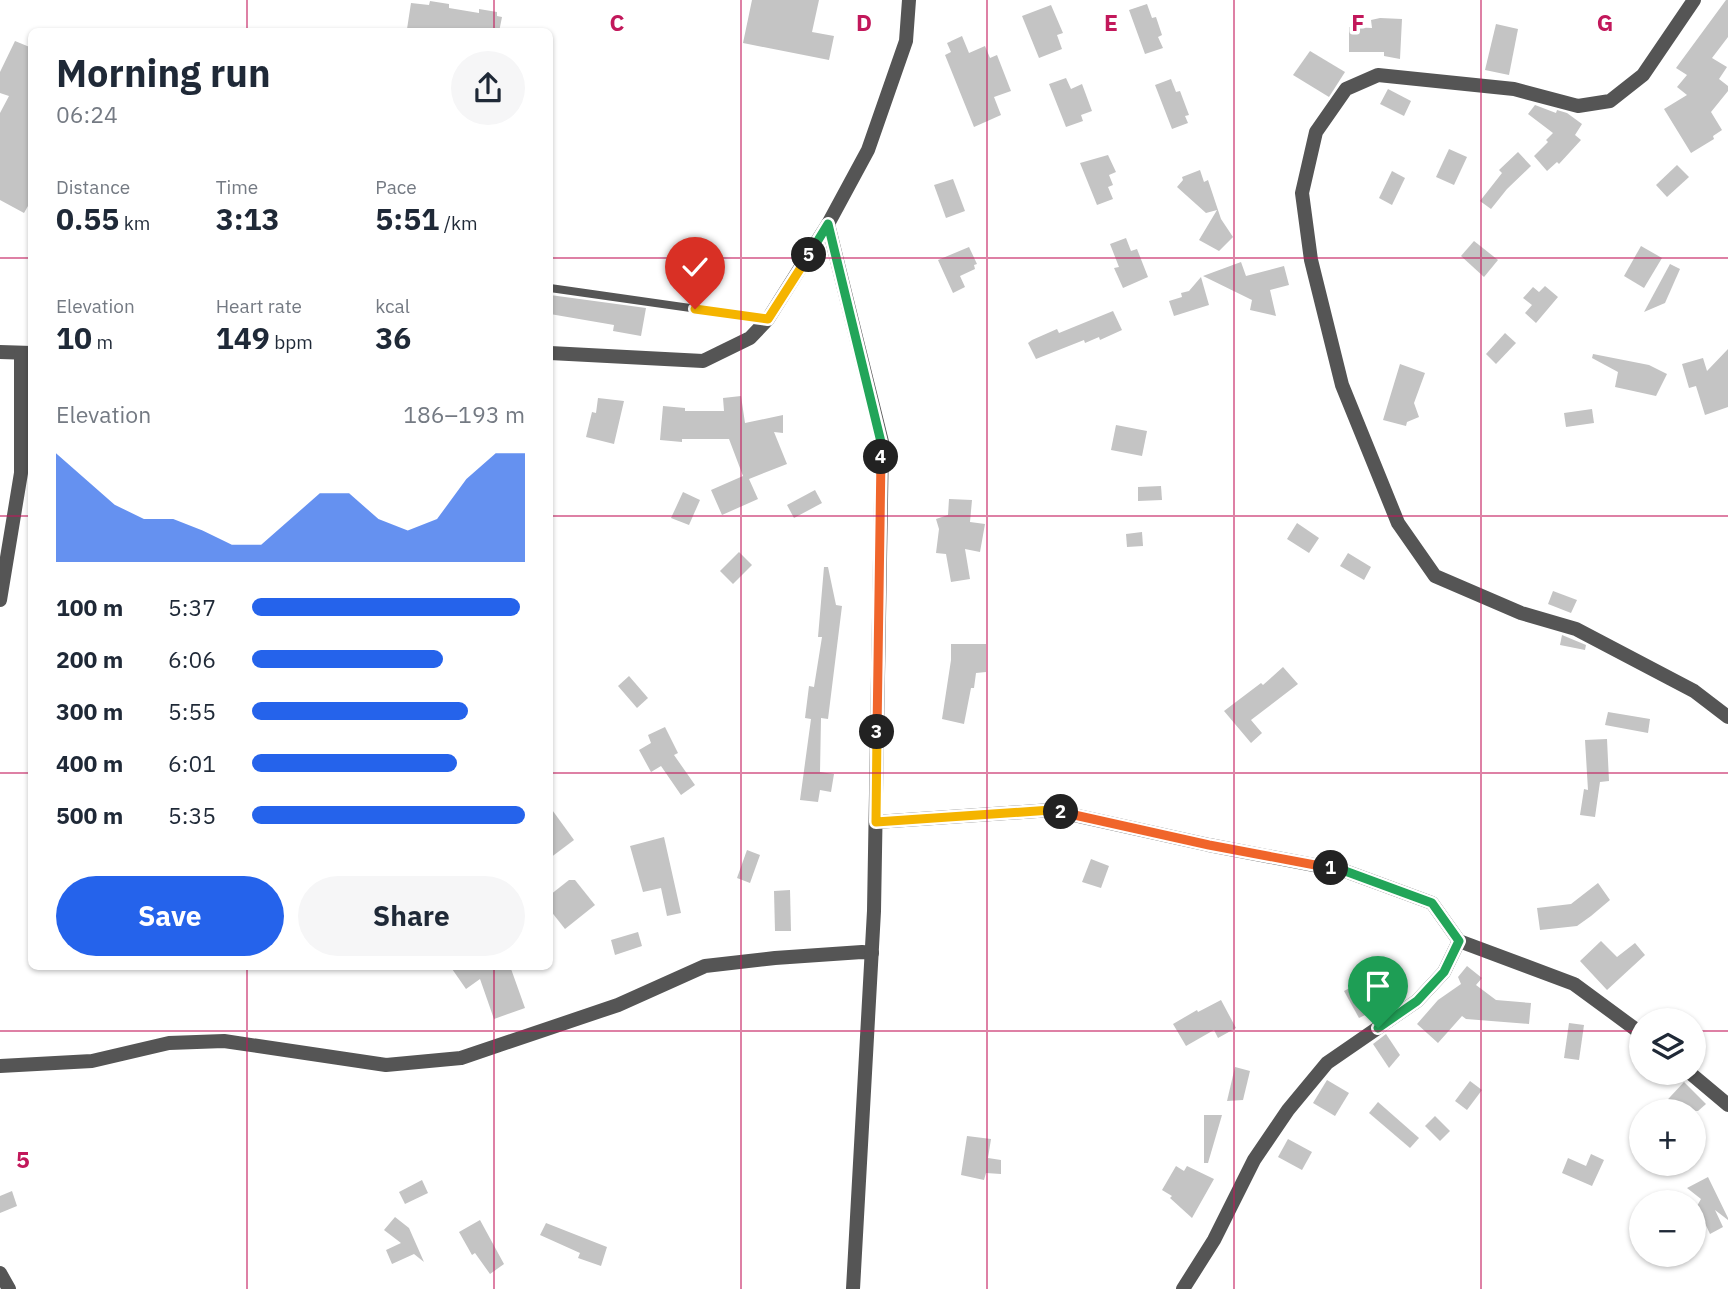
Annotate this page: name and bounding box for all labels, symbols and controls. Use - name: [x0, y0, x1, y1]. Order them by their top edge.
- text: C: [610, 7, 625, 37]
- text: D: [856, 7, 872, 37]
- text: E: [1104, 7, 1118, 37]
- text: F: [1351, 7, 1365, 37]
- text: G: [1597, 7, 1613, 37]
- text: Morning run: [56, 48, 271, 97]
- button: share: [451, 51, 525, 125]
- text: 06:24: [56, 99, 118, 129]
- text: Distance: [56, 175, 130, 199]
- text: Time: [216, 175, 258, 199]
- text: Pace: [375, 175, 417, 199]
- text: 0.55: [56, 199, 119, 238]
- text: 3:13: [216, 199, 280, 238]
- text: 5:51: [375, 199, 439, 238]
- text: km: [119, 211, 150, 235]
- text: /km: [439, 211, 478, 235]
- pin: [665, 237, 725, 309]
- pin: 5: [792, 238, 826, 272]
- text: 5: [803, 242, 814, 266]
- icon: check: [676, 248, 714, 286]
- text: Elevation: [56, 294, 135, 318]
- text: Heart rate: [216, 294, 302, 318]
- text: kcal: [375, 294, 410, 318]
- text: 10: [56, 318, 92, 357]
- text: 149: [216, 318, 270, 357]
- text: 36: [375, 318, 411, 357]
- text: m: [92, 330, 113, 354]
- text: bpm: [270, 330, 313, 354]
- text: Elevation: [56, 399, 151, 429]
- text: 186–193 m: [403, 399, 525, 429]
- pin: 4: [864, 440, 898, 475]
- text: 4: [875, 444, 886, 468]
- text: 100 m: [56, 592, 123, 622]
- text: 5:37: [168, 592, 216, 622]
- text: 200 m: [56, 644, 123, 674]
- text: 6:06: [168, 644, 216, 674]
- text: 300 m: [56, 696, 123, 726]
- text: 5:55: [168, 696, 216, 726]
- pin: 3: [860, 714, 894, 750]
- text: 3: [871, 719, 882, 743]
- text: 400 m: [56, 748, 123, 778]
- text: 6:01: [168, 748, 216, 778]
- pin: 2: [1044, 794, 1078, 830]
- text: 2: [1055, 799, 1066, 823]
- text: 500 m: [56, 800, 123, 830]
- text: 5:35: [168, 800, 216, 830]
- pin: 1: [1314, 850, 1348, 886]
- text: 1: [1325, 855, 1336, 879]
- button: Save: [56, 876, 284, 956]
- button: Share: [298, 876, 525, 956]
- pin: [1348, 956, 1408, 1028]
- icon: arrive: [1359, 967, 1397, 1005]
- map controls: [1629, 1008, 1706, 1267]
- button: layers: [1629, 1008, 1706, 1085]
- button: +: [1629, 1099, 1706, 1176]
- text: 5: [16, 1144, 30, 1174]
- button: −: [1629, 1190, 1706, 1267]

